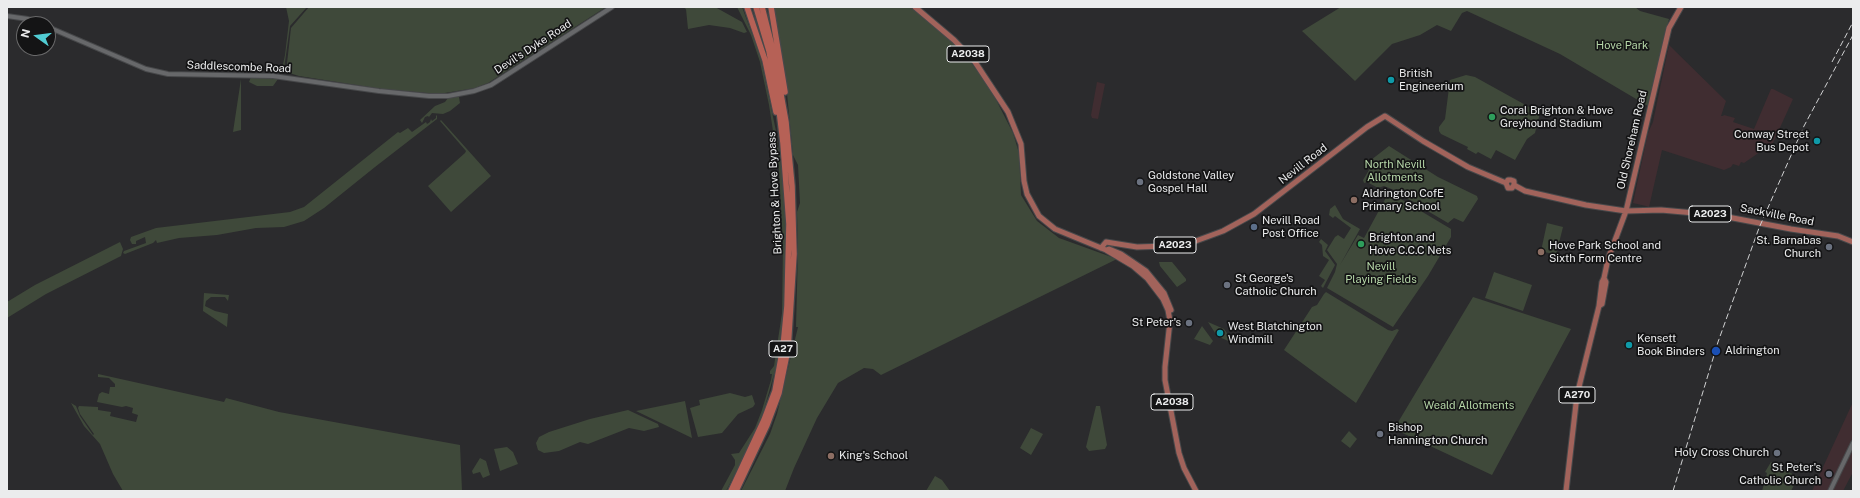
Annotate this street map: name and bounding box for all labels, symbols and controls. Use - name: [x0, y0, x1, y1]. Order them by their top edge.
- north arrow: [16, 16, 56, 56]
- street label: Devil's Dyke Road: [492, 17, 574, 77]
- text: N: [18, 28, 32, 39]
- park label: Hove Park: [1596, 39, 1648, 53]
- road number: A2038: [947, 46, 989, 62]
- street label: Saddlescombe Road: [186, 59, 292, 75]
- place label: British Engineerium: [1399, 67, 1463, 93]
- marker: British Engineerium: [1386, 75, 1396, 85]
- street label: Old Shoreham Road: [1614, 89, 1650, 191]
- place label: Coral Brighton & Hove Greyhound Stadium: [1500, 104, 1613, 130]
- marker: Coral Brighton & Hove Greyhound Stadium: [1487, 112, 1497, 122]
- place label: Conway Street Bus Depot: [1734, 128, 1809, 154]
- street label: Brighton & Hove Bypass: [765, 131, 785, 255]
- marker: Conway Street Bus Depot: [1812, 136, 1822, 146]
- street label: Nevill Road: [1276, 141, 1330, 187]
- park label: North Nevill Allotments: [1364, 158, 1426, 184]
- place label: Goldstone Valley Gospel Hall: [1148, 169, 1234, 195]
- marker: Goldstone Valley Gospel Hall: [1135, 177, 1145, 187]
- place label: Aldrington CofE Primary School: [1362, 187, 1444, 213]
- marker: Aldrington CofE Primary School: [1349, 195, 1359, 205]
- street label: Sackville Road: [1739, 201, 1815, 229]
- road number: A2023: [1689, 206, 1731, 222]
- place label: Nevill Road Post Office: [1262, 214, 1320, 240]
- marker: Nevill Road Post Office: [1249, 222, 1259, 232]
- place label: Brighton and Hove C.C.C Nets: [1369, 231, 1451, 257]
- place label: St. Barnabas Church: [1756, 234, 1821, 260]
- road number: A2023: [1154, 237, 1196, 253]
- marker: Brighton and Hove C.C.C Nets: [1356, 239, 1366, 249]
- place label: Hove Park School and Sixth Form Centre: [1549, 239, 1661, 265]
- marker: St. Barnabas Church: [1824, 242, 1834, 252]
- marker: Hove Park School and Sixth Form Centre: [1536, 247, 1546, 257]
- park label: Nevill Playing Fields: [1345, 260, 1417, 286]
- place label: St George's Catholic Church: [1235, 272, 1317, 298]
- marker: St George's Catholic Church: [1222, 280, 1232, 290]
- place label: St Peter's: [1132, 316, 1181, 330]
- marker: St Peter's: [1184, 318, 1194, 328]
- place label: West Blatchington Windmill: [1228, 320, 1322, 346]
- marker: West Blatchington Windmill: [1215, 328, 1225, 338]
- place label: Kensett Book Binders: [1637, 332, 1705, 358]
- marker: Kensett Book Binders: [1624, 340, 1634, 350]
- road number: A27: [769, 341, 797, 357]
- place label: Aldrington: [1725, 344, 1780, 358]
- marker: Aldrington: [1710, 345, 1722, 357]
- road number: A270: [1559, 387, 1595, 403]
- road number: A2038: [1151, 394, 1193, 410]
- park label: Weald Allotments: [1424, 399, 1514, 413]
- place label: Bishop Hannington Church: [1388, 421, 1487, 447]
- marker: Bishop Hannington Church: [1375, 429, 1385, 439]
- place label: Holy Cross Church: [1674, 446, 1769, 460]
- marker: Holy Cross Church: [1772, 448, 1782, 458]
- place label: King's School: [839, 449, 908, 463]
- marker: King's School: [826, 451, 836, 461]
- place label: St Peter's Catholic Church: [1739, 461, 1821, 487]
- marker: St Peter's Catholic Church: [1824, 469, 1834, 479]

